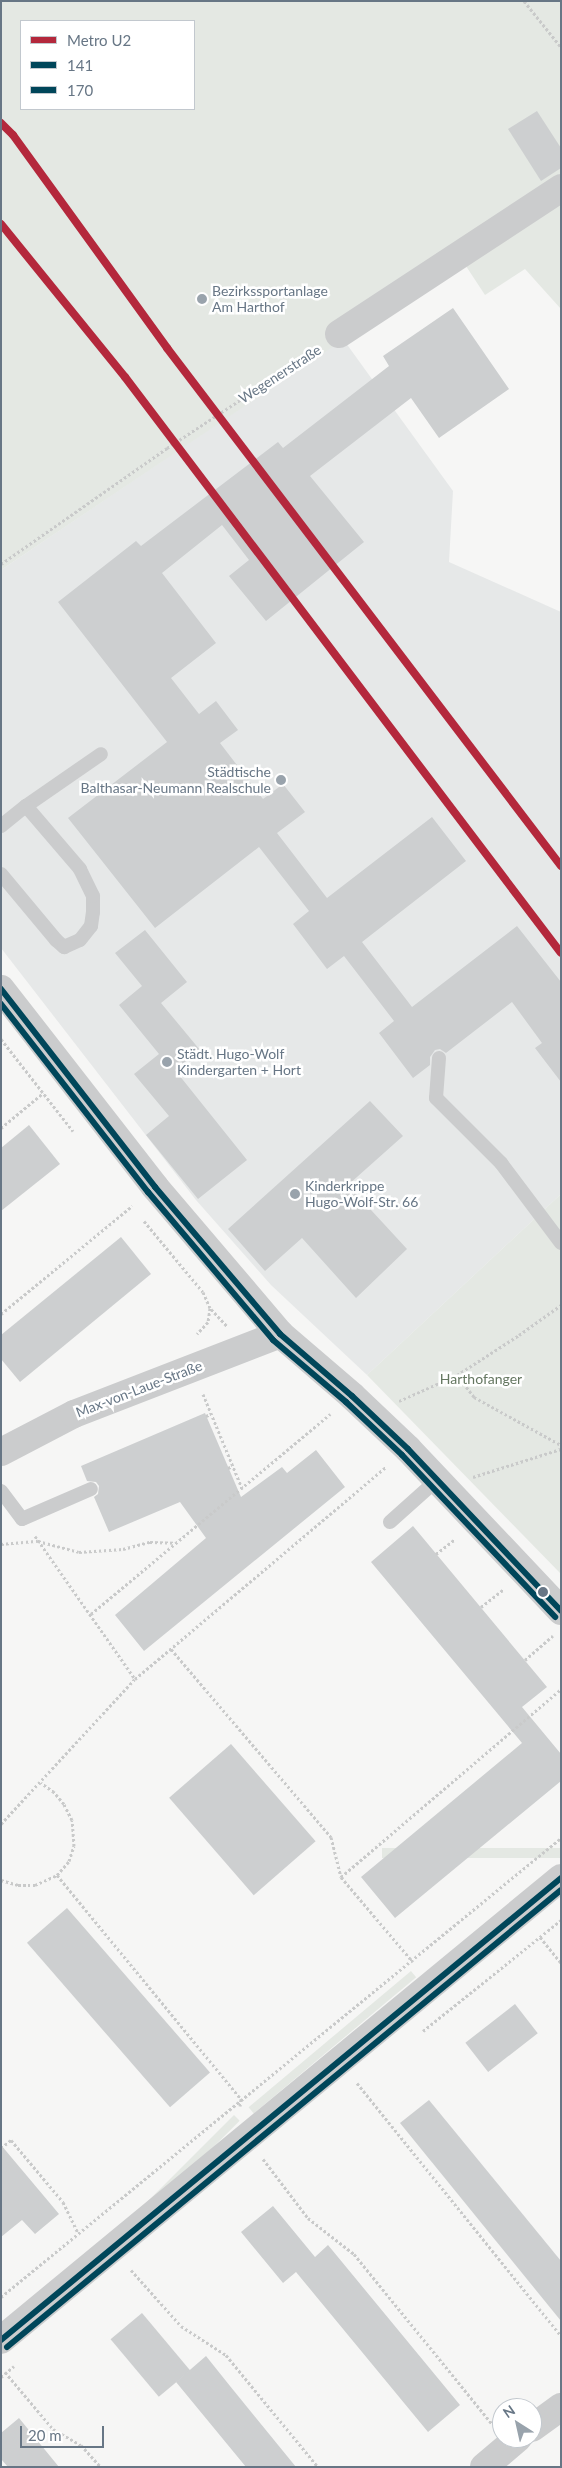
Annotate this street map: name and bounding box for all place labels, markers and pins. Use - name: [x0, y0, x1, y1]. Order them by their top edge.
- place label: Bezirkssportanlage Am Harthof: [212, 283, 328, 316]
- marker: Bezirkssportanlage Am Harthof: [196, 293, 208, 305]
- place label: Städtische Balthasar-Neumann Realschule: [81, 764, 271, 796]
- marker: Städtische Balthasar-Neumann Realschule: [275, 774, 287, 786]
- place label: Städt. Hugo-Wolf Kindergarten + Hort: [177, 1046, 301, 1078]
- marker: Städt. Hugo-Wolf Kindergarten + Hort: [161, 1056, 173, 1068]
- place label: Kinderkrippe Hugo-Wolf-Str. 66: [305, 1178, 418, 1210]
- marker: Kinderkrippe Hugo-Wolf-Str. 66: [289, 1188, 301, 1200]
- unlabelled marker: [538, 1587, 548, 1597]

